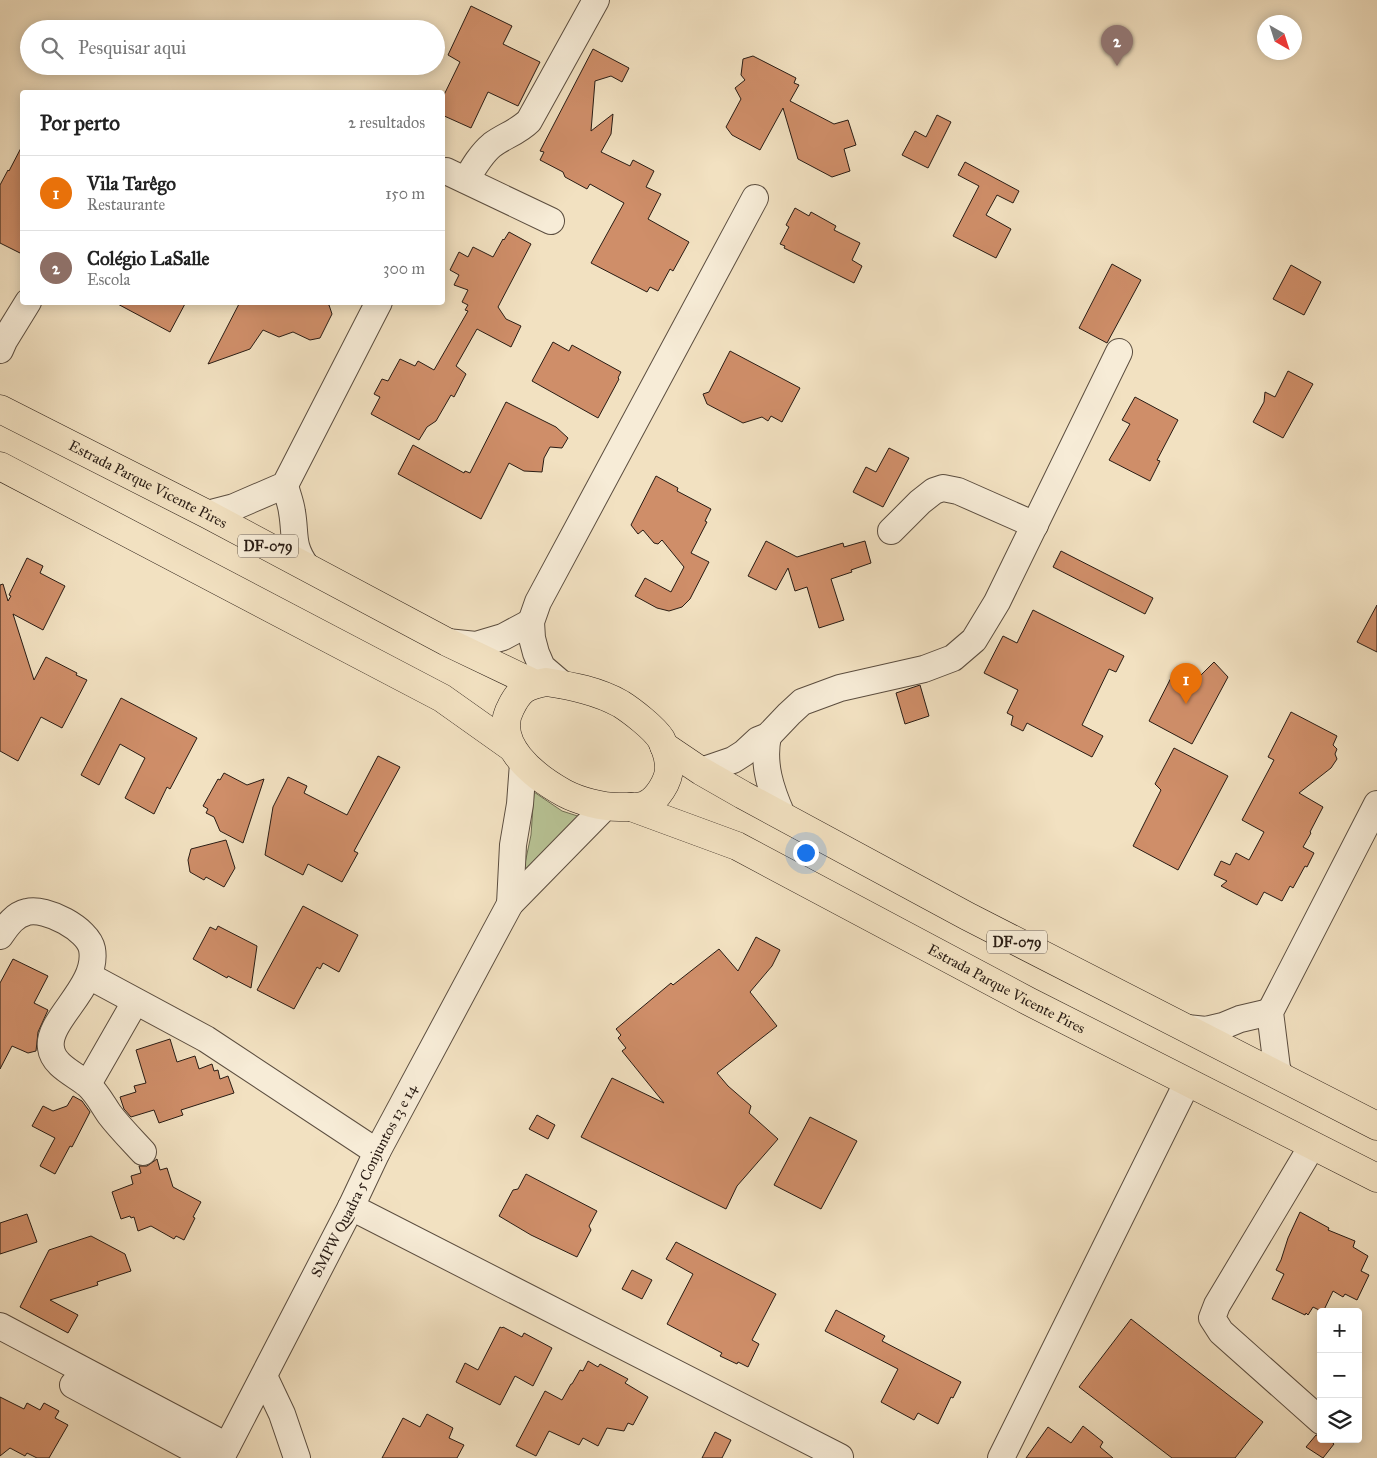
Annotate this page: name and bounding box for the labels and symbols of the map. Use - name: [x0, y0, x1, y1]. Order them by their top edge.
- north arrow: [1257, 15, 1302, 60]
- pin: 2: [1101, 25, 1133, 66]
- street label: Estrada Parque Vicente Pires: [66, 436, 230, 532]
- road number: DF-079: [238, 534, 298, 558]
- pin: 1: [1170, 663, 1202, 704]
- your location: [793, 840, 819, 866]
- road number: DF-079: [987, 930, 1047, 954]
- street label: Estrada Parque Vicente Pires: [925, 940, 1088, 1038]
- street label: SMPW Quadra 5 Conjuntos 13 e 14: [307, 1080, 421, 1280]

